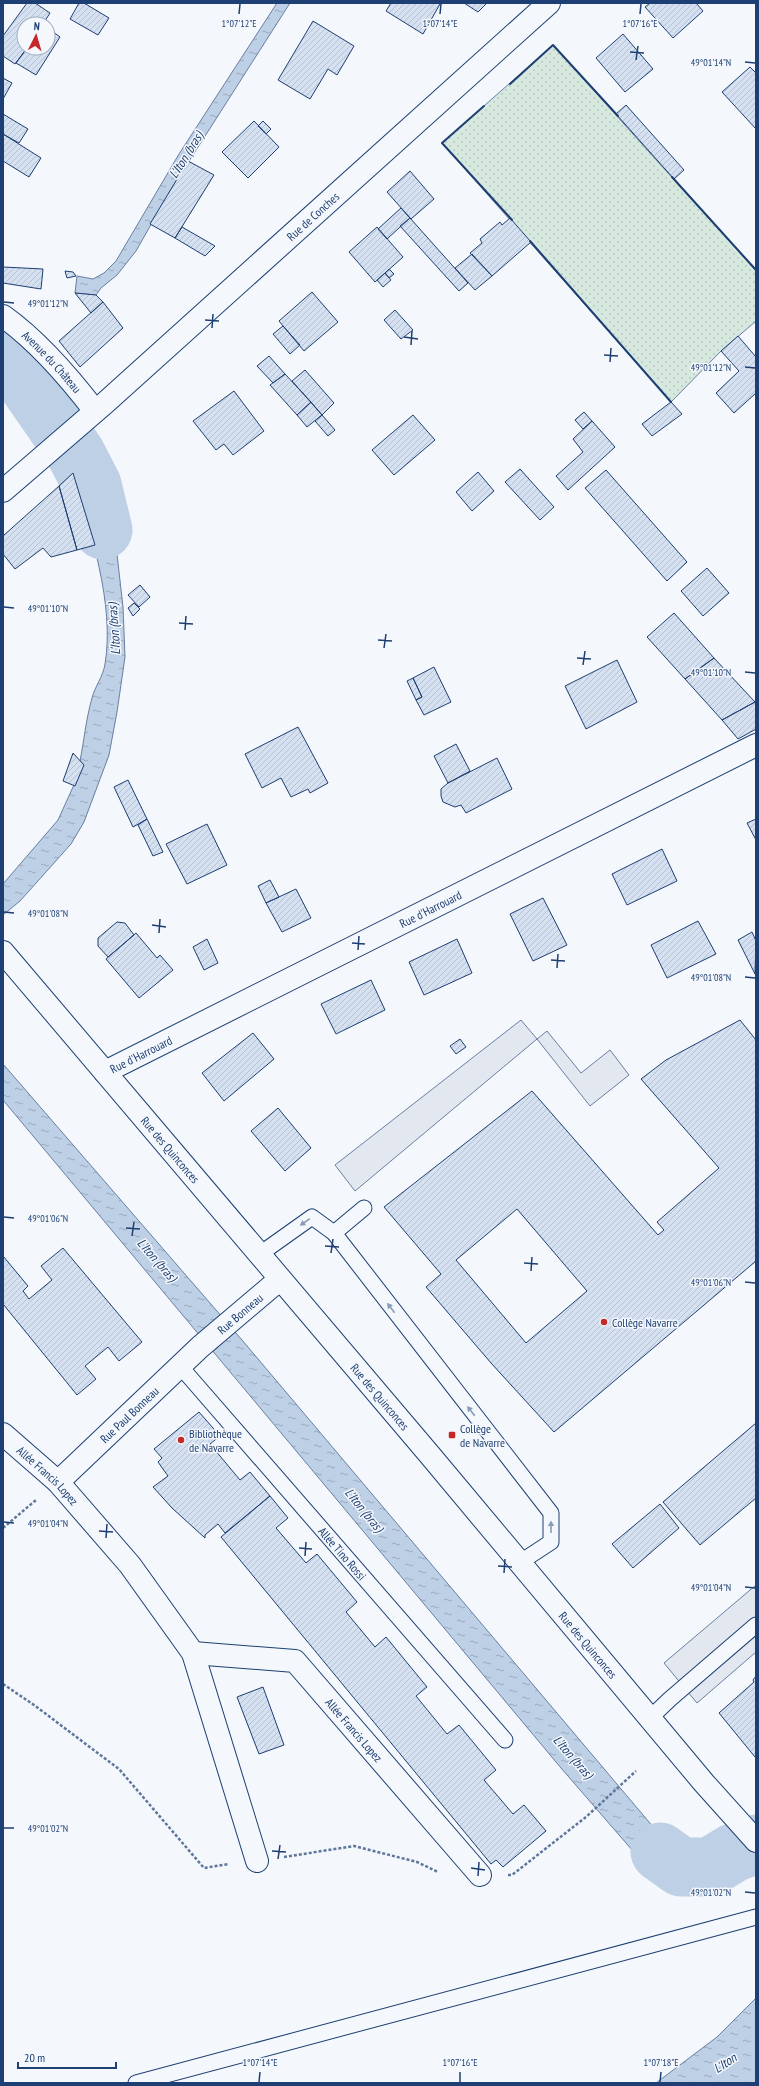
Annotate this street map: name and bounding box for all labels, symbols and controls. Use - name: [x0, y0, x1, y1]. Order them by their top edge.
- north arrow: [16, 16, 56, 56]
- text: 1°07'12"E: [222, 17, 256, 30]
- text: 1°07'14"E: [423, 17, 457, 30]
- text: 1°07'16"E: [623, 17, 657, 30]
- text: N: [33, 19, 40, 33]
- text: 49°01'14"N: [691, 56, 731, 69]
- water label: L'Iton (bras): [165, 127, 208, 181]
- street label: Rue de Conches: [283, 189, 342, 244]
- text: 49°01'12"N: [28, 297, 68, 310]
- street label: Avenue du Château: [19, 327, 85, 396]
- text: 49°01'12"N: [691, 361, 731, 374]
- water label: L'Iton (bras): [104, 601, 124, 655]
- text: 49°01'10"N: [28, 602, 68, 615]
- text: 49°01'10"N: [691, 666, 731, 679]
- street label: Rue d'Harrouard: [397, 887, 464, 930]
- text: 49°01'08"N: [28, 907, 68, 920]
- text: 49°01'08"N: [691, 971, 731, 984]
- street label: Rue d'Harrouard: [107, 1032, 174, 1076]
- street label: Rue des Quinconces: [138, 1113, 203, 1186]
- text: 49°01'06"N: [28, 1212, 68, 1225]
- one-way arrow: [300, 1218, 311, 1226]
- water label: L'Iton (bras): [134, 1235, 182, 1287]
- text: 49°01'06"N: [691, 1276, 731, 1289]
- street label: Rue Bonneau: [214, 1290, 265, 1337]
- one-way arrow: [387, 1303, 395, 1314]
- place label: Collège Navarre: [612, 1315, 678, 1330]
- marker: Collège Navarre: [599, 1317, 609, 1327]
- street label: Rue des Quinconces: [348, 1360, 413, 1433]
- street label: Rue Paul Bonneau: [97, 1383, 162, 1446]
- one-way arrow: [466, 1405, 475, 1416]
- place label: Collège de Navarre: [460, 1421, 505, 1450]
- place label: Bibliothèque de Navarre: [189, 1426, 242, 1455]
- marker: Collège de Navarre: [447, 1430, 457, 1440]
- marker: Bibliothèque de Navarre: [176, 1435, 186, 1445]
- street label: Allée Francis Lopez: [14, 1442, 82, 1508]
- water label: L'Iton (bras): [341, 1484, 388, 1537]
- text: 49°01'04"N: [28, 1517, 68, 1530]
- one-way arrow: [548, 1520, 554, 1533]
- street label: Allée Tino Rossi: [316, 1524, 370, 1583]
- text: 49°01'04"N: [691, 1581, 731, 1594]
- street label: Rue des Quinconces: [556, 1608, 621, 1681]
- street label: Allée Francis Lopez: [323, 1695, 386, 1765]
- water label: L'Iton (bras): [550, 1732, 598, 1784]
- text: 49°01'02"N: [28, 1822, 68, 1835]
- text: 49°01'02"N: [691, 1886, 731, 1899]
- scale bar: [18, 2044, 116, 2070]
- water label: L'Iton: [710, 2049, 741, 2077]
- text: 20 m: [24, 2050, 45, 2065]
- text: 1°07'14"E: [243, 2056, 277, 2069]
- text: 1°07'16"E: [443, 2056, 477, 2069]
- text: 1°07'18"E: [644, 2056, 678, 2069]

